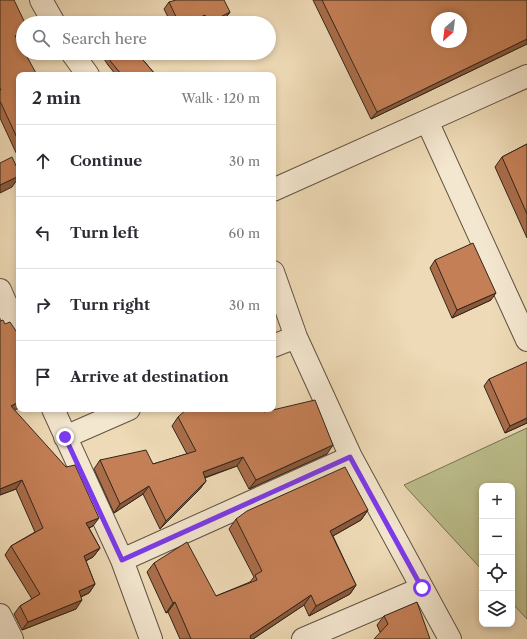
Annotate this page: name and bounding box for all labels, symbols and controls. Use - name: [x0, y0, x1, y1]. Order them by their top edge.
- north arrow: [431, 12, 467, 48]
- search box: [16, 16, 276, 60]
- icon: search: [30, 27, 52, 49]
- text: Search here: [62, 29, 147, 48]
- text: 2 min: [32, 88, 81, 108]
- text: Walk · 120 m: [182, 90, 260, 106]
- icon: ahead: [32, 150, 54, 172]
- text: Continue: [70, 151, 142, 170]
- text: 30 m: [229, 153, 260, 169]
- icon: left: [32, 222, 54, 244]
- text: Turn left: [70, 223, 139, 242]
- text: 60 m: [229, 225, 260, 241]
- icon: right: [32, 294, 54, 316]
- text: Turn right: [70, 295, 150, 314]
- text: 30 m: [229, 297, 260, 313]
- icon: arrive: [32, 366, 54, 388]
- text: Arrive at destination: [70, 367, 229, 386]
- route end: [56, 428, 74, 446]
- map controls: [479, 483, 515, 627]
- button: +: [479, 483, 515, 519]
- button: −: [479, 519, 515, 555]
- button: locate: [479, 555, 515, 591]
- route start: [413, 579, 431, 597]
- button: layers: [479, 591, 515, 627]

